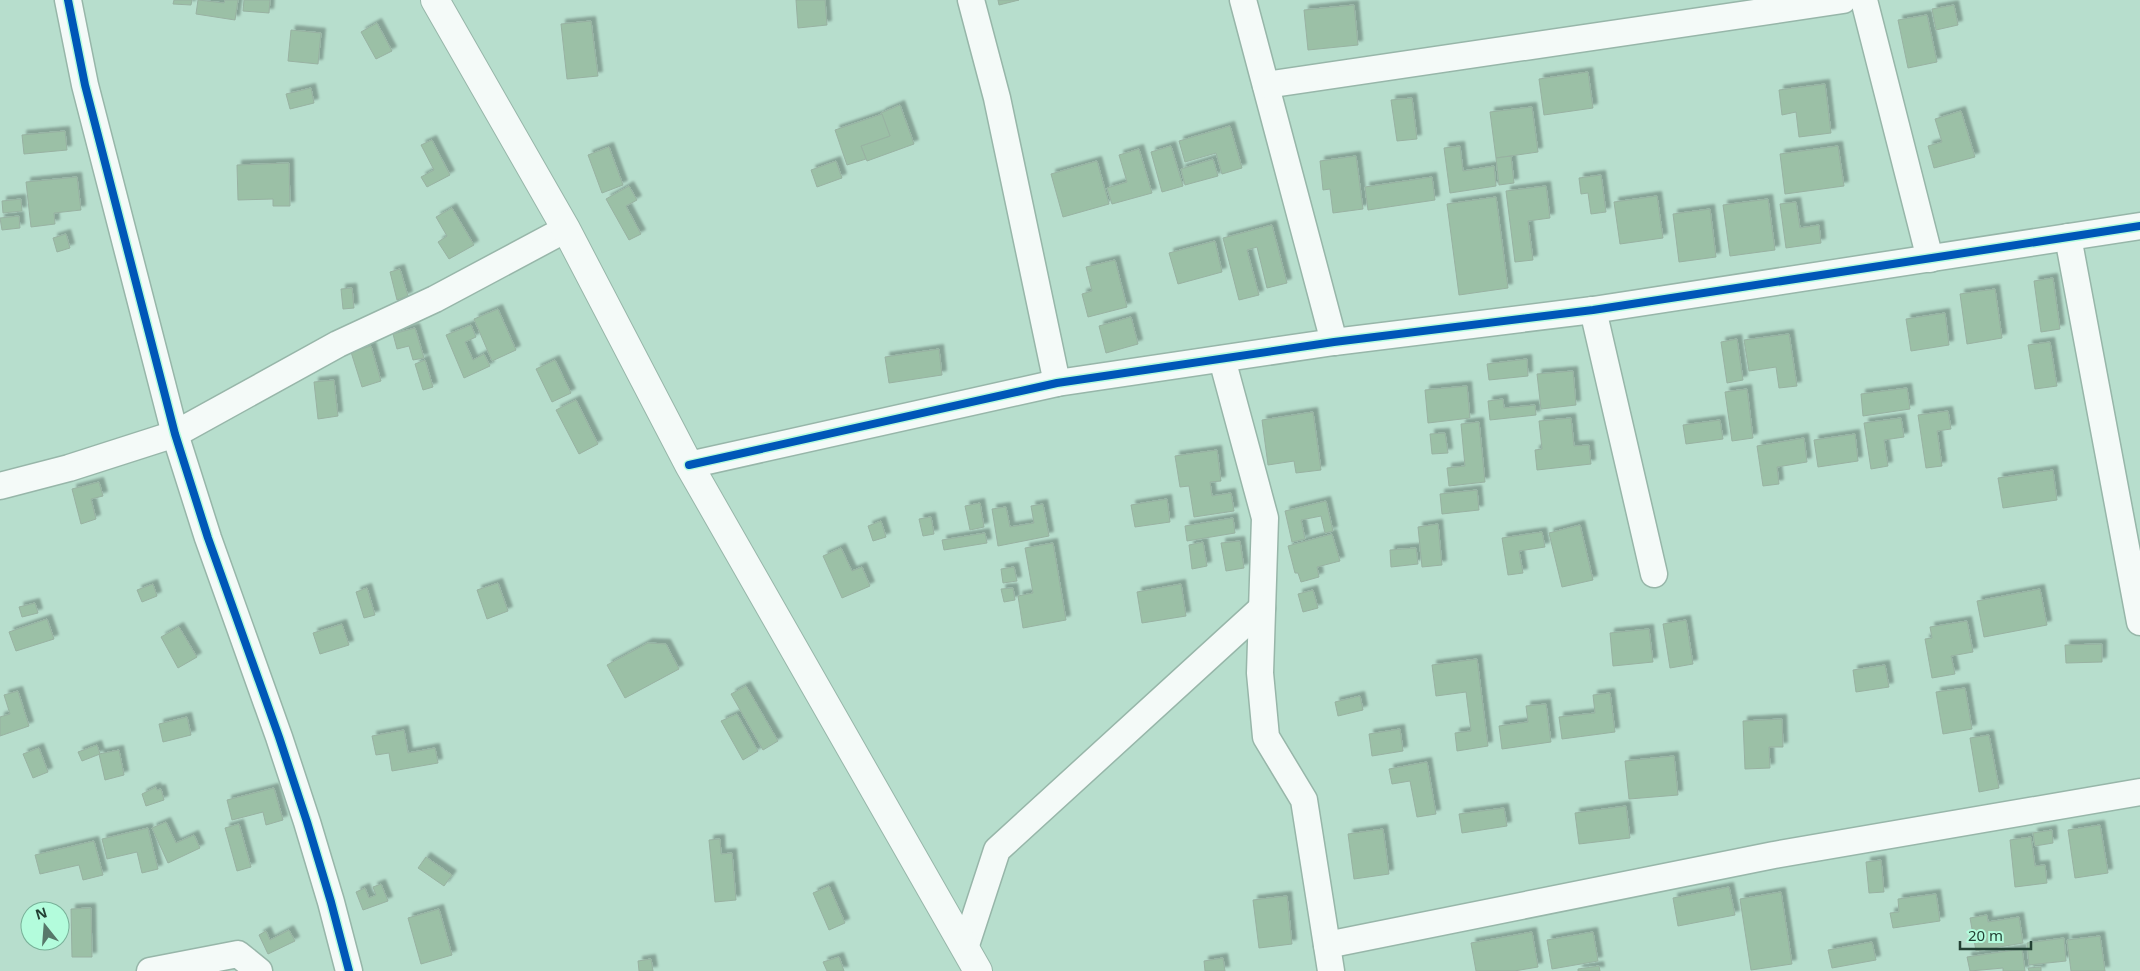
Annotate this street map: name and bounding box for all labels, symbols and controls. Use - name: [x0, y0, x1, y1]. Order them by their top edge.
- north arrow: [20, 901, 70, 951]
- text: N: [33, 902, 49, 924]
- scale bar: [1960, 918, 2031, 950]
- text: 20 m: [1968, 925, 2003, 945]

